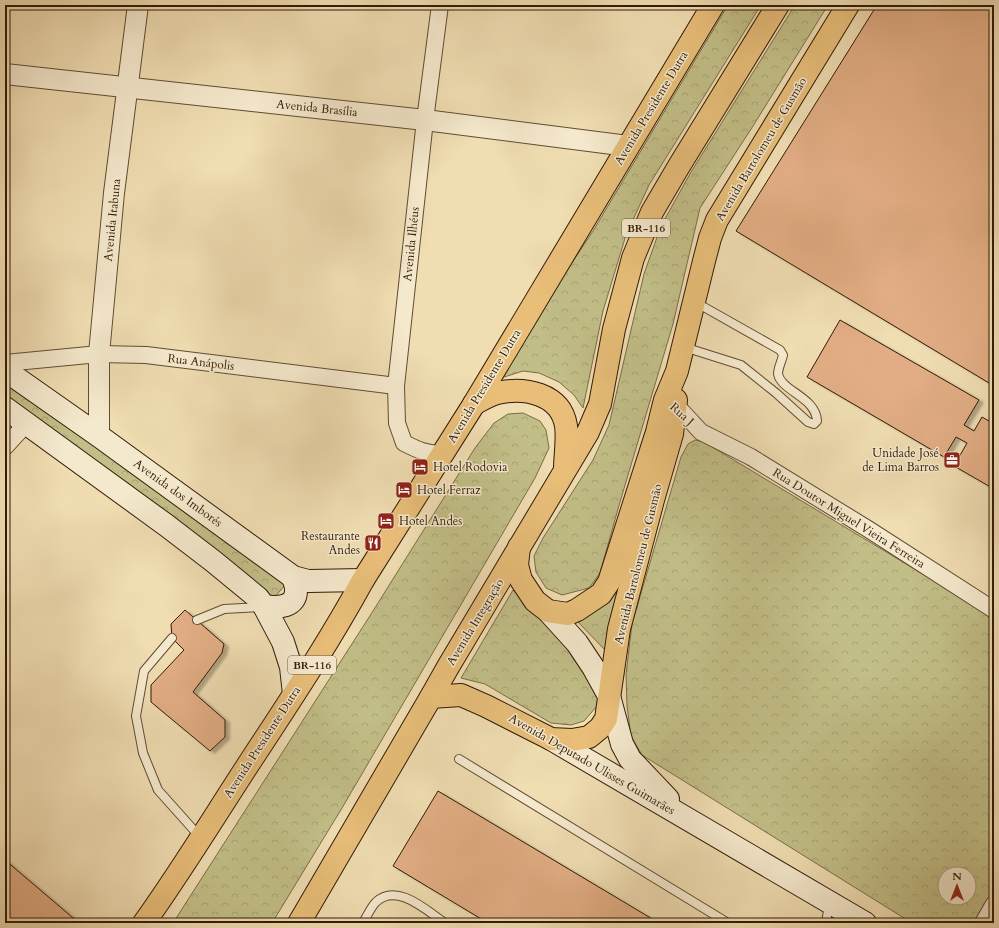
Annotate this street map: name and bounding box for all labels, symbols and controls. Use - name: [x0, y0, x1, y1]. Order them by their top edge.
- street label: Avenida Presidente Dutra: [611, 47, 692, 168]
- street label: Avenida Bartolomeu de Gusmão: [712, 74, 811, 224]
- street label: Avenida Brasília: [275, 96, 359, 120]
- street label: Avenida Itabuna: [100, 177, 124, 262]
- street label: Avenida Ilhéus: [399, 206, 423, 282]
- road number: BR-116: [622, 219, 670, 237]
- street label: Avenida Presidente Dutra: [444, 325, 525, 446]
- street label: Rua Anápolis: [167, 350, 235, 374]
- street label: Rua J: [666, 399, 698, 429]
- place label: Unidade José de Lima Barros: [862, 445, 939, 475]
- office icon: Unidade José de Lima Barros: [942, 450, 962, 470]
- street label: Avenida dos Imborés: [130, 455, 226, 531]
- hotel icon: Hotel Rodovia: [410, 457, 430, 477]
- place label: Hotel Rodovia: [433, 459, 508, 475]
- street label: Rua Doutor Miguel Vieira Ferreira: [770, 464, 929, 572]
- hotel icon: Hotel Ferraz: [394, 480, 414, 500]
- place label: Hotel Ferraz: [417, 482, 481, 498]
- street label: Avenida Bartolomeu de Gusmão: [610, 482, 666, 646]
- hotel icon: Hotel Andes: [376, 511, 396, 531]
- place label: Hotel Andes: [399, 513, 462, 529]
- place label: Restaurante Andes: [301, 528, 360, 558]
- restaurant icon: Restaurante Andes: [363, 533, 383, 553]
- street label: Avenida Integração: [443, 575, 508, 668]
- road number: BR-116: [288, 656, 336, 674]
- street label: Avenida Presidente Dutra: [220, 682, 305, 801]
- street label: Avenida Deputado Ulisses Guimarães: [506, 710, 678, 818]
- north arrow: [937, 866, 977, 906]
- text: N: [952, 869, 962, 884]

